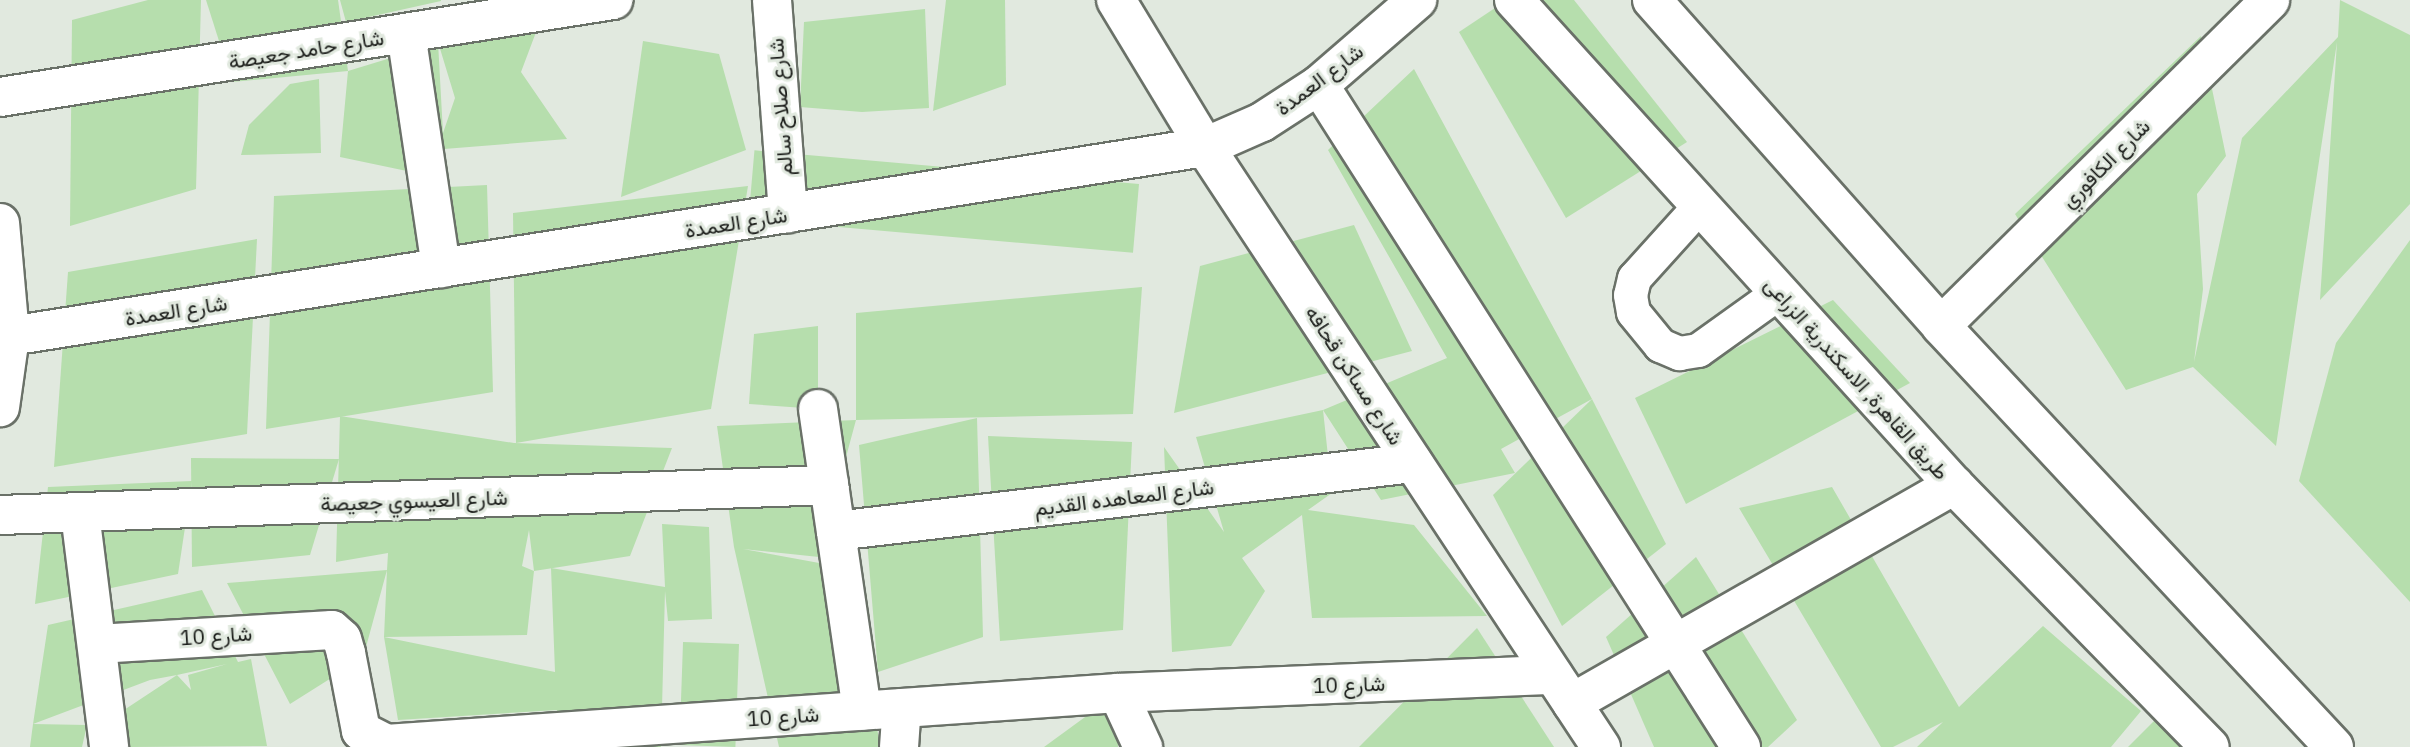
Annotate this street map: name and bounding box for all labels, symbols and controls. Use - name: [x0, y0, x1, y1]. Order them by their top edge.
- street label: شارع حامد جعيصة: [227, 24, 385, 74]
- street label: شارع صلاح سالم: [763, 37, 797, 177]
- street label: شارع العمدة: [1270, 38, 1368, 120]
- street label: شارع الكافوري: [2055, 113, 2155, 213]
- street label: شارع العمدة: [683, 201, 789, 243]
- street label: طريق القاهرة, الاسكندرية الزراعى: [1759, 272, 1955, 484]
- street label: شارع العمدة: [123, 289, 229, 331]
- street label: شارع مساكن قحافه: [1301, 301, 1409, 449]
- street label: شارع المعاهده القديم: [1033, 473, 1215, 521]
- street label: شارع العيسوي جعيصة: [320, 484, 508, 516]
- street label: شارع 10: [179, 620, 253, 650]
- street label: شارع 10: [1312, 670, 1386, 698]
- street label: شارع 10: [746, 701, 820, 731]

